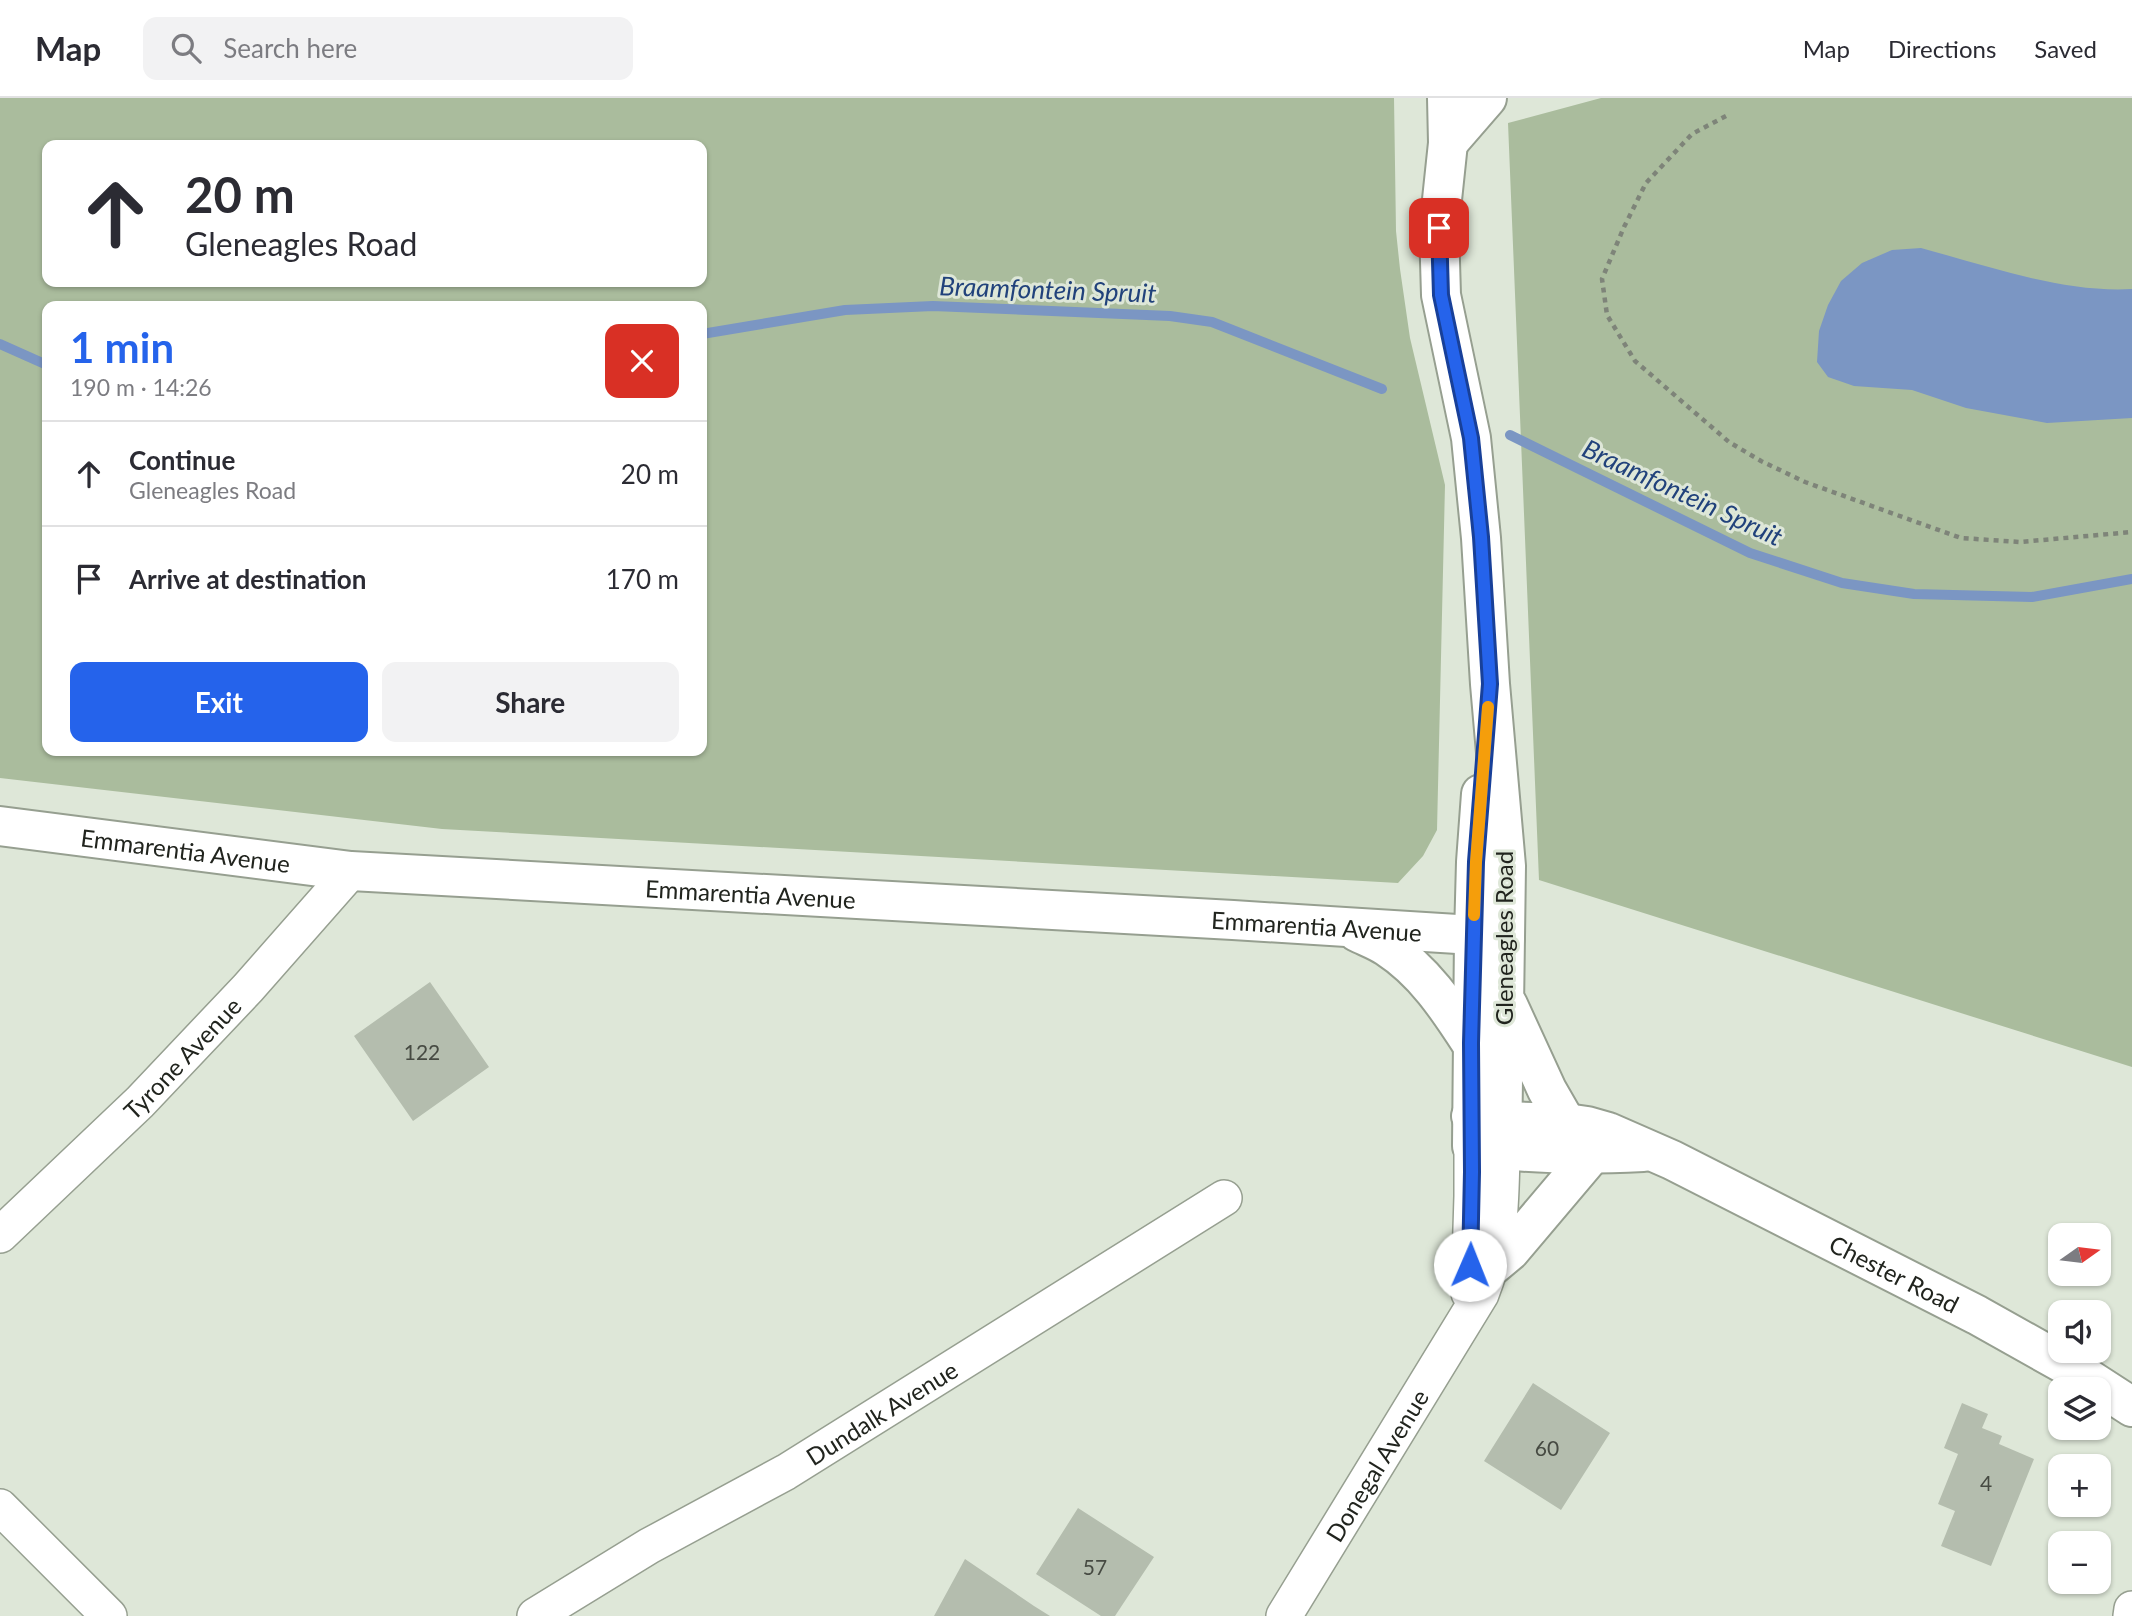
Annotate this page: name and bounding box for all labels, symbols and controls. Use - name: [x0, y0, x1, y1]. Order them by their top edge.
- search box: [143, 17, 633, 80]
- text: Map: [35, 28, 101, 68]
- icon: search: [167, 29, 205, 67]
- text: Search here: [223, 32, 357, 64]
- text: Map: [1803, 34, 1850, 63]
- text: Directions: [1888, 34, 1996, 63]
- text: Saved: [2034, 34, 2097, 63]
- text: 20 m: [185, 165, 295, 223]
- icon: ahead: [70, 168, 161, 259]
- pin: [1409, 198, 1469, 258]
- icon: arrive: [1420, 209, 1458, 247]
- text: Gleneagles Road: [185, 224, 417, 263]
- water label: Braamfontein Spruit: [939, 269, 1157, 309]
- text: 1 min: [70, 322, 174, 372]
- button: close: [605, 324, 679, 398]
- text: 190 m · 14:26: [70, 373, 212, 401]
- water label: Braamfontein Spruit: [1578, 432, 1788, 552]
- text: Continue: [129, 444, 235, 476]
- icon: ahead: [70, 455, 108, 493]
- text: 20 m: [621, 458, 679, 490]
- text: Gleneagles Road: [129, 476, 296, 504]
- icon: arrive: [70, 560, 108, 598]
- text: Arrive at destination: [129, 563, 366, 595]
- text: 170 m: [606, 563, 679, 595]
- button: Exit: [70, 662, 368, 742]
- button: Share: [382, 662, 679, 742]
- street label: Emmarentia Avenue: [79, 822, 292, 878]
- street label: Gleneagles Road: [1489, 851, 1518, 1025]
- street label: Emmarentia Avenue: [644, 873, 857, 914]
- street label: Emmarentia Avenue: [1211, 904, 1423, 946]
- street label: Tyrone Avenue: [117, 991, 247, 1125]
- house number: 122: [404, 1039, 440, 1064]
- north arrow: [2048, 1223, 2110, 1286]
- map controls: [2048, 1223, 2111, 1594]
- position arrow: [1433, 1228, 1507, 1302]
- street label: Chester Road: [1825, 1228, 1964, 1318]
- button: sound: [2048, 1300, 2111, 1363]
- street label: Dundalk Avenue: [800, 1354, 962, 1470]
- button: layers: [2048, 1377, 2111, 1440]
- street label: Donegal Avenue: [1319, 1384, 1434, 1546]
- house number: 60: [1535, 1435, 1559, 1460]
- button: +: [2048, 1454, 2111, 1517]
- house number: 4: [1980, 1470, 1992, 1495]
- button: −: [2048, 1531, 2111, 1594]
- house number: 57: [1083, 1554, 1107, 1579]

